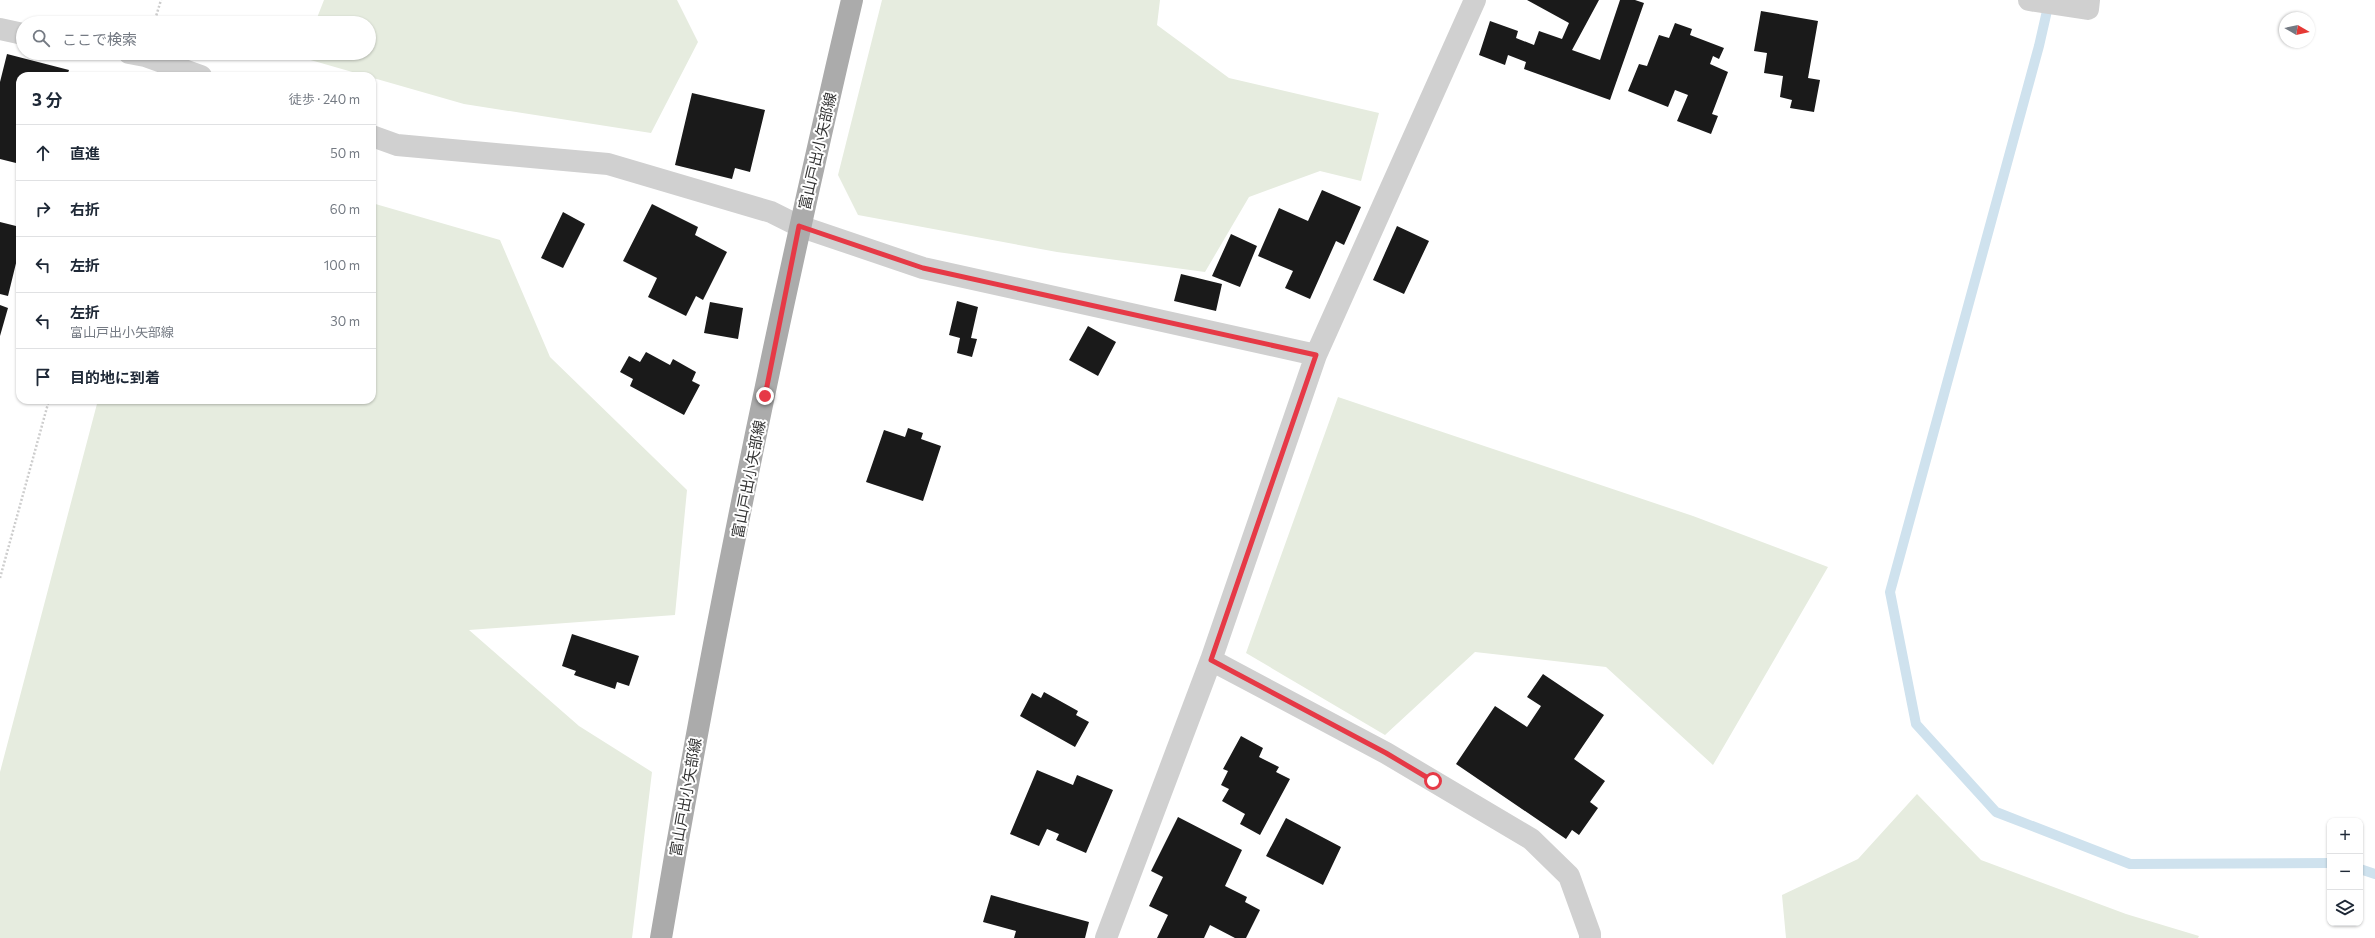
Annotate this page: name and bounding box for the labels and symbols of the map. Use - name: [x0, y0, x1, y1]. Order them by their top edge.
- north arrow: [2279, 12, 2315, 48]
- street label: 富山戸出小矢部線: [795, 91, 839, 211]
- route end: [756, 387, 774, 405]
- street label: 富山戸出小矢部線: [728, 418, 768, 540]
- street label: 富山戸出小矢部線: [666, 736, 704, 858]
- route start: [1424, 772, 1442, 790]

